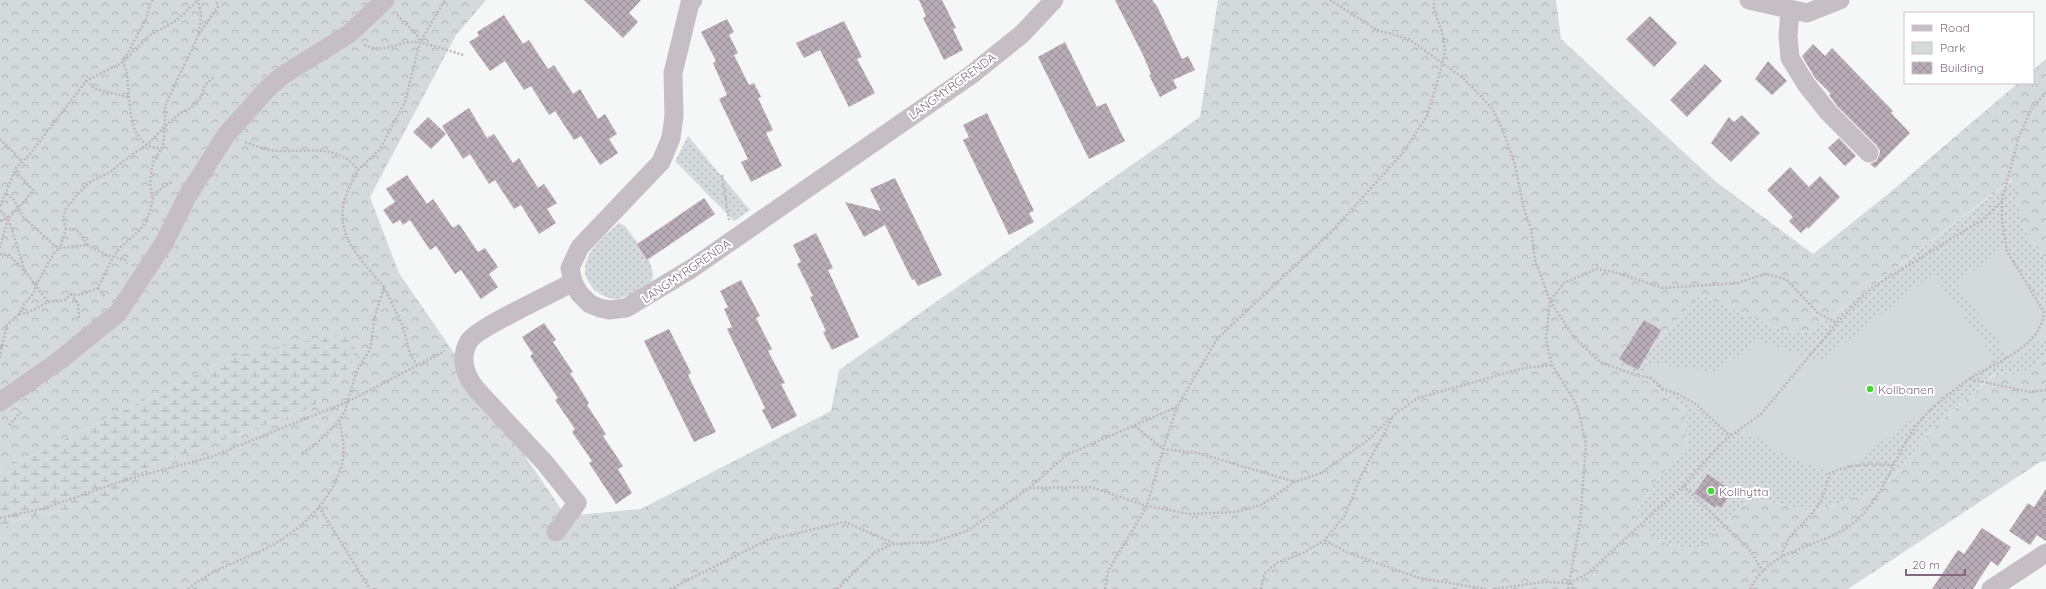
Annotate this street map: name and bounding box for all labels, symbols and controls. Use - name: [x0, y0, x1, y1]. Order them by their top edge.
- legend: [1904, 12, 2034, 84]
- text: Road: [1940, 20, 1970, 35]
- text: Park: [1940, 40, 1965, 55]
- street label: LANGMYRGRENDA: [906, 49, 999, 123]
- text: Building: [1940, 60, 1984, 75]
- street label: LANGMYRGRENDA: [639, 236, 734, 306]
- place label: Kollbanen: [1878, 382, 1934, 397]
- marker: Kollbanen: [1865, 384, 1875, 394]
- place label: Kollhytta: [1719, 484, 1769, 499]
- marker: Kollhytta: [1706, 486, 1716, 496]
- scale bar: [1906, 551, 1965, 577]
- text: 20 m: [1912, 557, 1940, 572]

